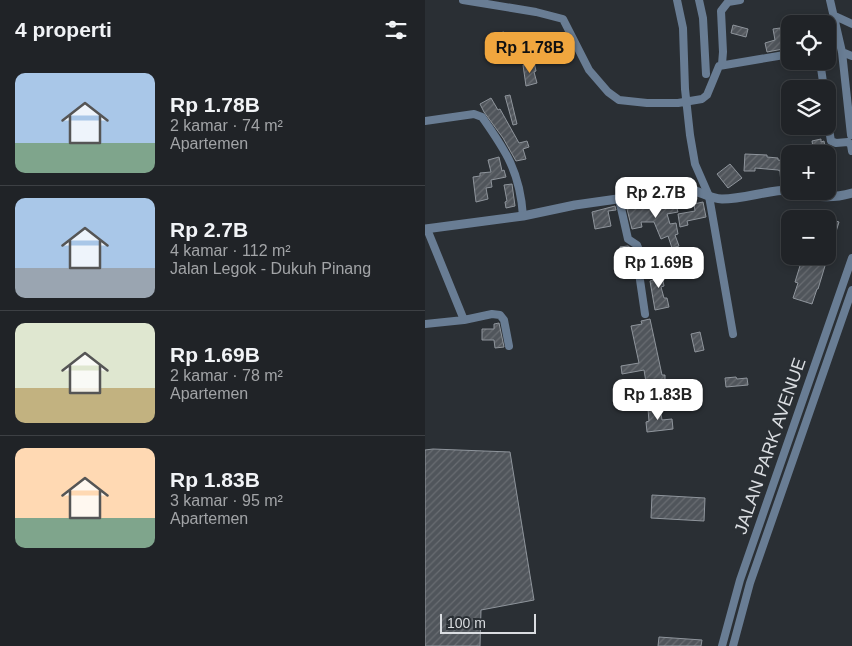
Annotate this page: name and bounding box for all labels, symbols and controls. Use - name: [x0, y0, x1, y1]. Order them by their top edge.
- map controls: [781, 15, 836, 265]
- button: locate: [781, 15, 836, 70]
- icon: filters: [382, 16, 410, 44]
- text: 4 properti: [15, 18, 112, 41]
- pin: Rp 1.78B: [478, 32, 582, 74]
- text: Rp 1.78B: [496, 39, 564, 56]
- button: layers: [781, 80, 836, 135]
- icon: home: [55, 93, 115, 153]
- text: Rp 1.78B: [170, 93, 260, 116]
- text: 2 kamar · 74 m²: [170, 117, 283, 134]
- text: Apartemen: [170, 135, 248, 152]
- button: +: [781, 145, 836, 200]
- pin: Rp 2.7B: [610, 176, 702, 219]
- text: Rp 2.7B: [626, 184, 686, 201]
- button: −: [781, 210, 836, 265]
- icon: home: [55, 218, 115, 278]
- text: Rp 2.7B: [170, 218, 248, 241]
- text: 4 kamar · 112 m²: [170, 242, 291, 259]
- pin: Rp 1.69B: [607, 246, 711, 289]
- text: Rp 1.69B: [625, 254, 693, 271]
- text: Jalan Legok - Dukuh Pinang: [170, 260, 371, 277]
- icon: home: [55, 343, 115, 403]
- text: Rp 1.69B: [170, 343, 260, 366]
- street label: JALAN PARK AVENUE: [730, 355, 810, 537]
- text: 2 kamar · 78 m²: [170, 367, 283, 384]
- pin: Rp 1.83B: [606, 378, 710, 421]
- text: Apartemen: [170, 385, 248, 402]
- text: Rp 1.83B: [624, 386, 692, 403]
- icon: home: [55, 468, 115, 528]
- text: Rp 1.83B: [170, 468, 260, 491]
- text: 3 kamar · 95 m²: [170, 492, 283, 509]
- text: Apartemen: [170, 510, 248, 527]
- scale bar: [440, 611, 536, 634]
- text: 100 m: [447, 615, 486, 631]

